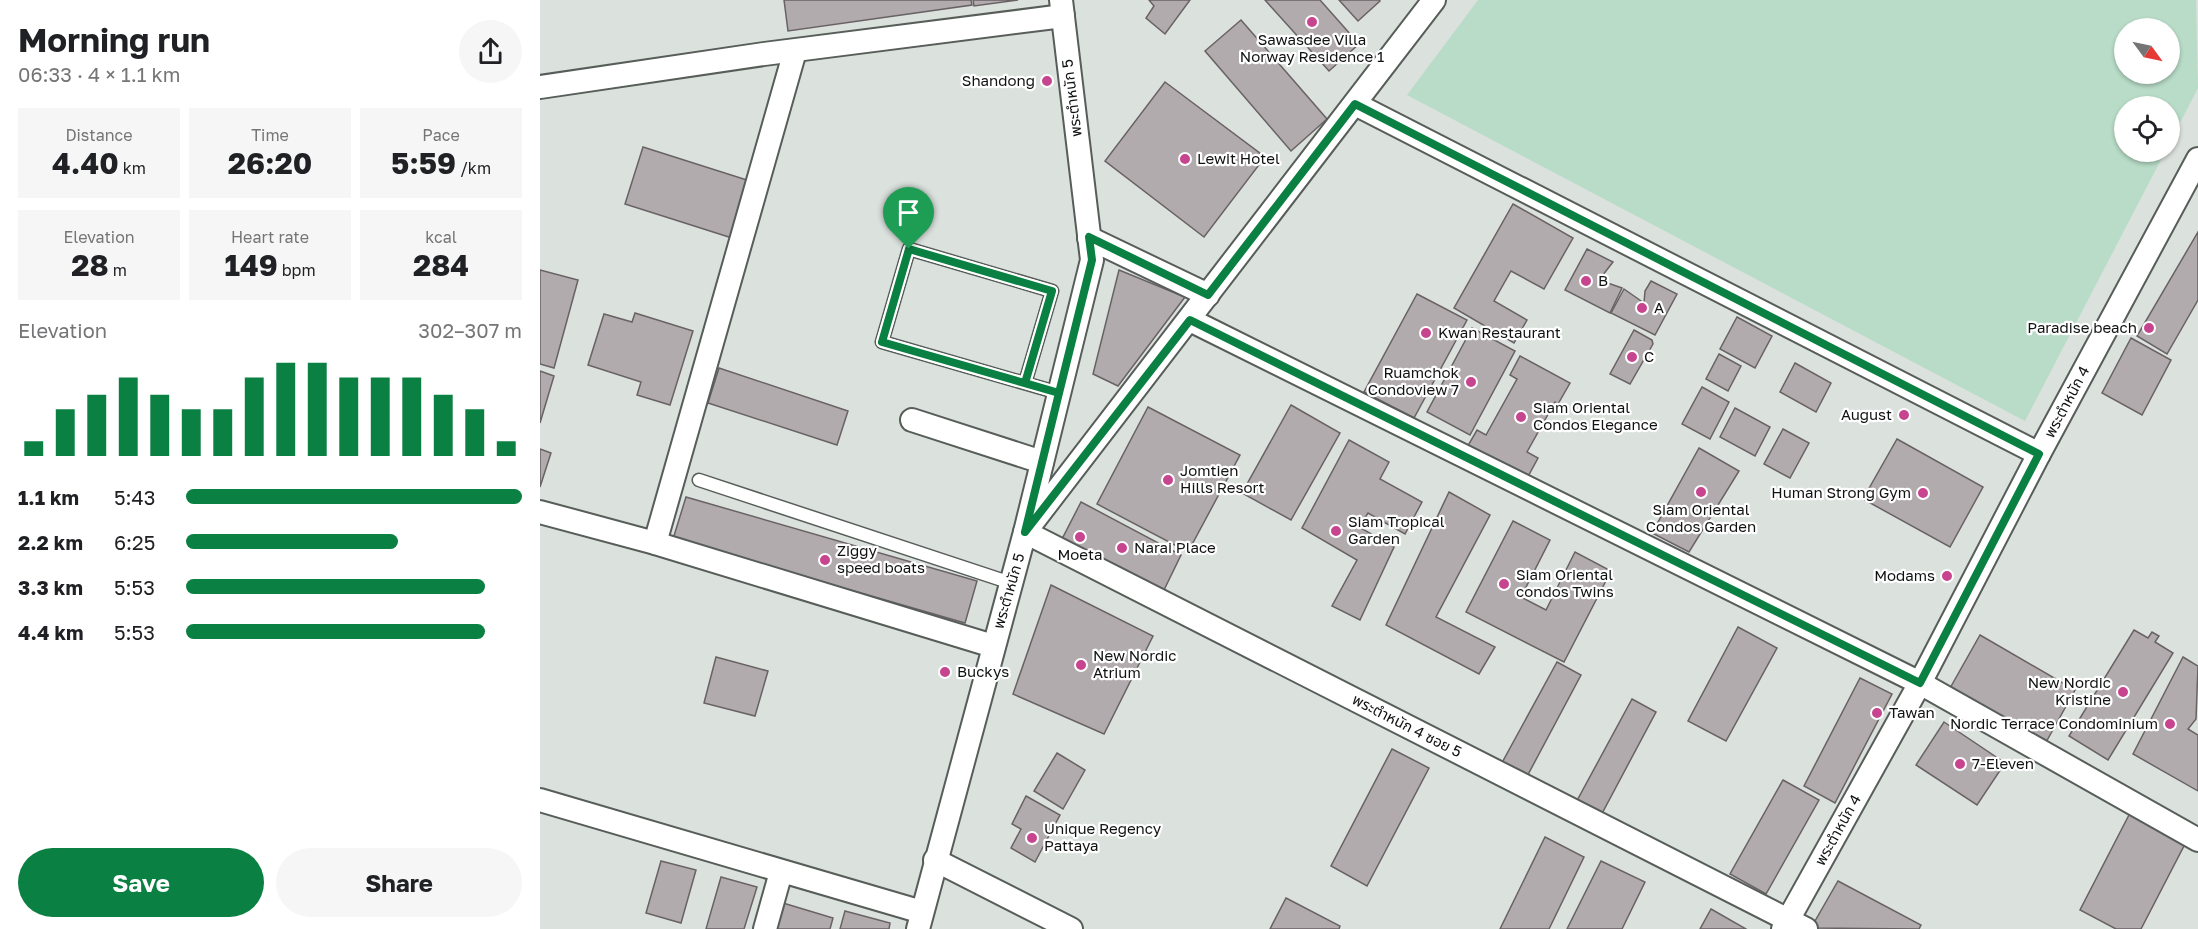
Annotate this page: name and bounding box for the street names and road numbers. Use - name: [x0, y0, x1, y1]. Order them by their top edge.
- street label: พระตำหนัก 5: [1057, 58, 1085, 138]
- street label: พระตำหนัก 4: [2040, 363, 2092, 440]
- street label: พระตำหนัก 5: [989, 551, 1027, 631]
- street label: พระตำหนัก 4 ซอย 5: [1350, 690, 1465, 760]
- street label: พระตำหนัก 4: [1810, 791, 1864, 868]

